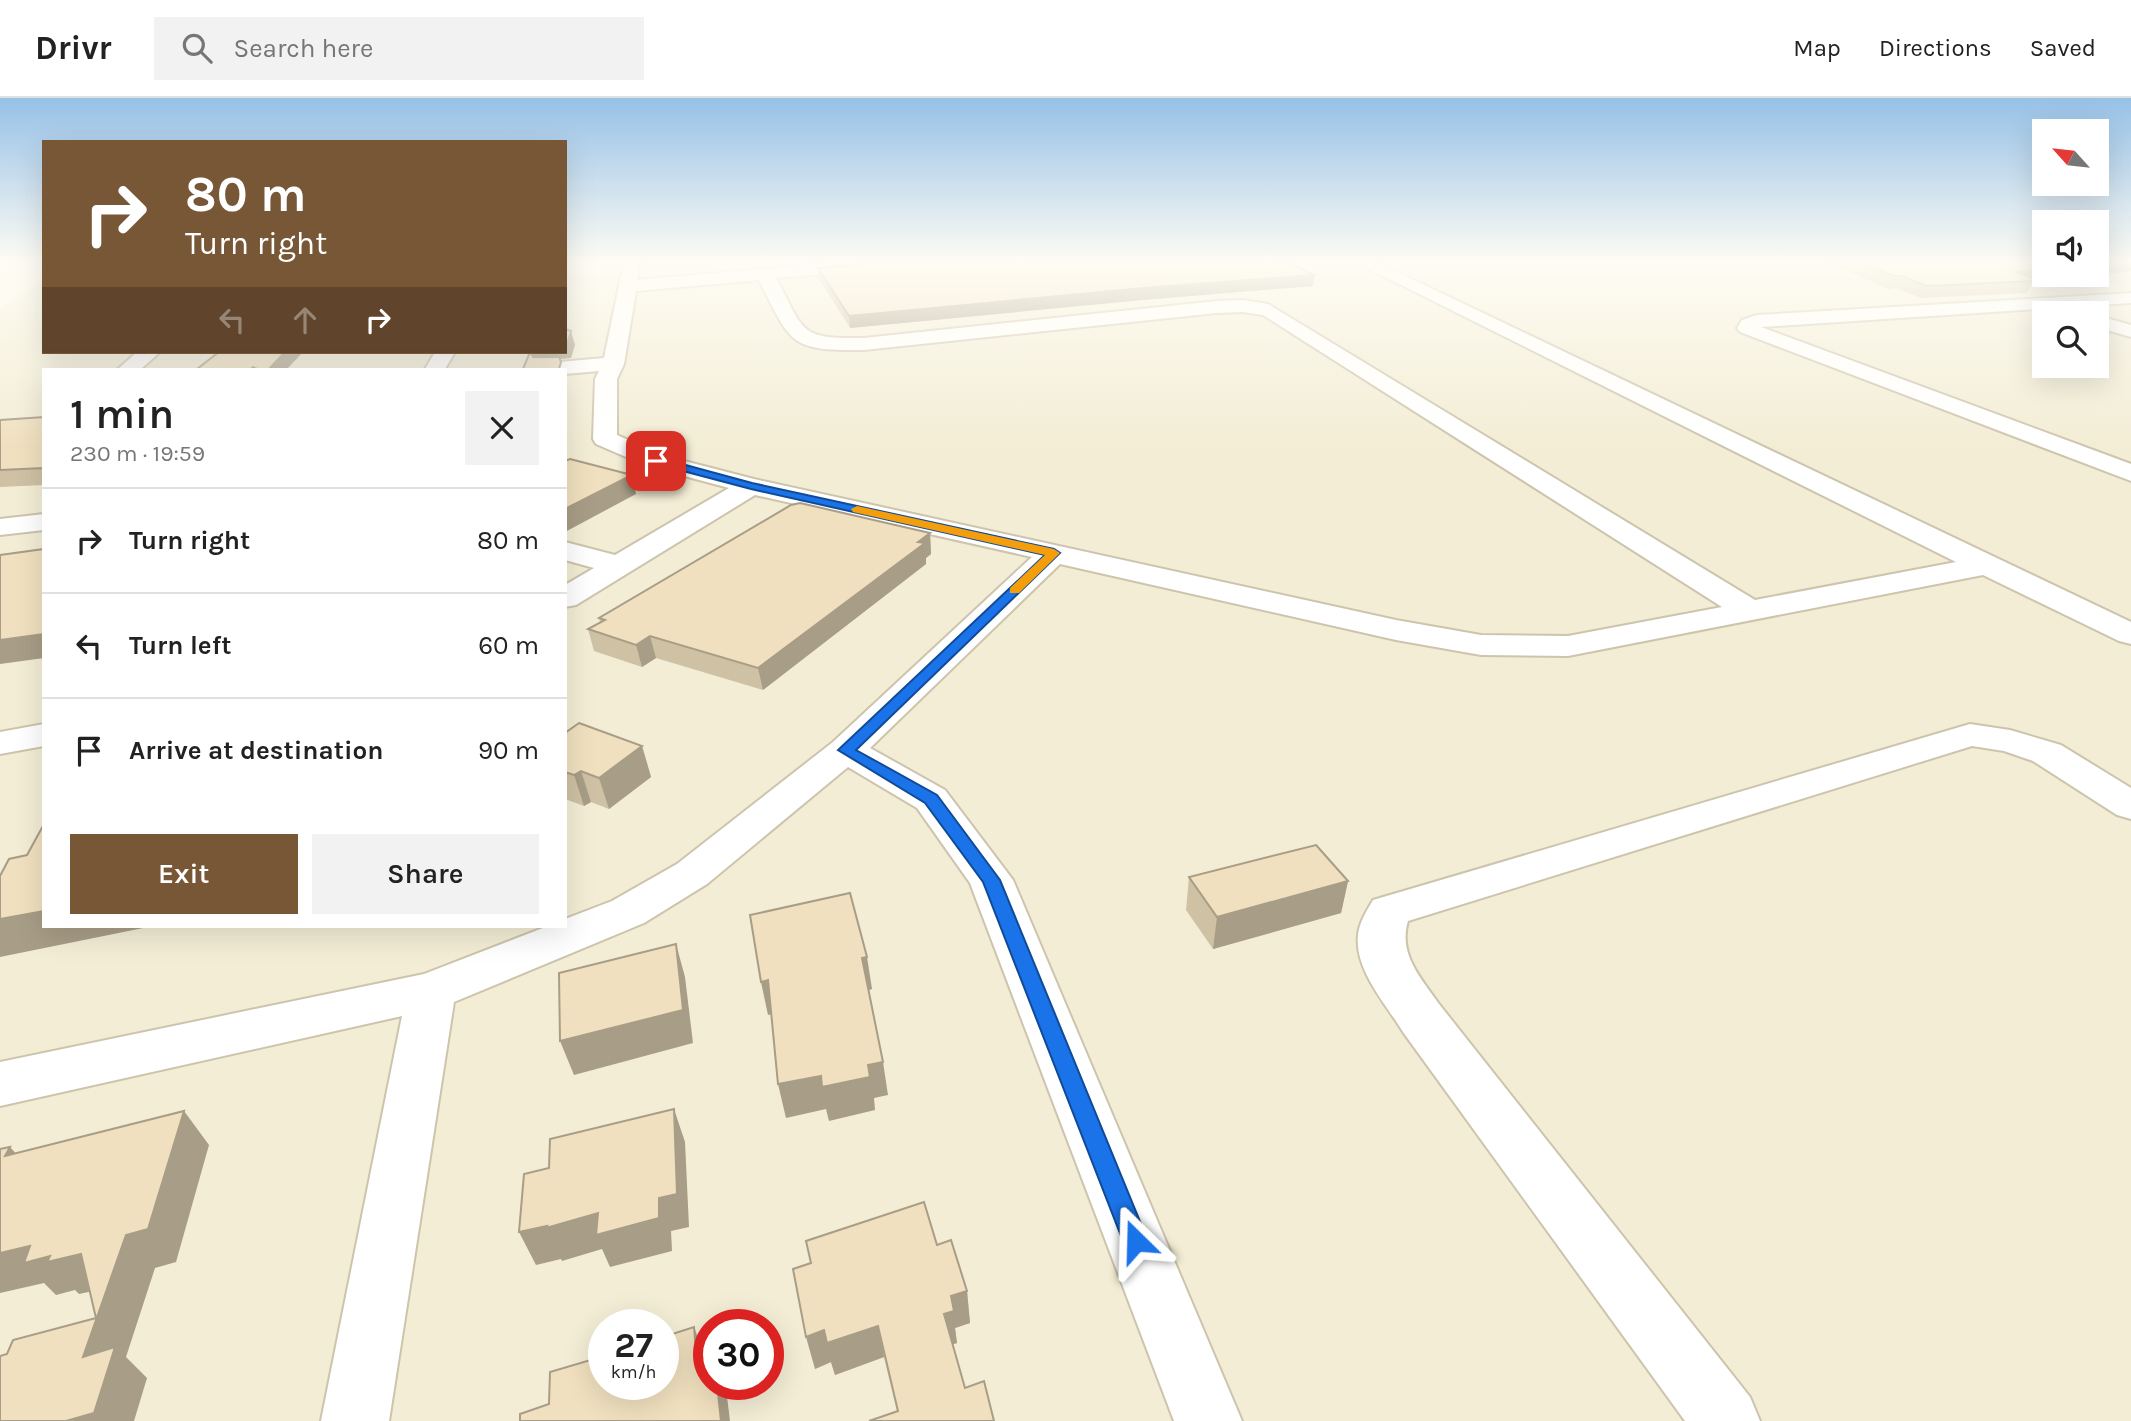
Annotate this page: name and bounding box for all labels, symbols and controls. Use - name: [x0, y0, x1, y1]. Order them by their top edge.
- search box: [154, 17, 644, 80]
- text: Drivr: [35, 29, 112, 67]
- icon: search: [178, 29, 216, 67]
- text: Search here: [234, 33, 373, 64]
- text: Map: [1793, 34, 1841, 62]
- text: Directions: [1879, 34, 1992, 62]
- text: Saved: [2030, 34, 2096, 62]
- north arrow: [2032, 119, 2109, 196]
- map controls: [2032, 119, 2109, 378]
- text: 80 m: [185, 166, 307, 223]
- icon: right: [70, 168, 161, 259]
- button: sound: [2032, 210, 2109, 287]
- text: Turn right: [185, 225, 327, 262]
- icon: left: [213, 301, 251, 339]
- icon: ahead: [286, 301, 324, 339]
- icon: right: [359, 301, 397, 339]
- button: search: [2032, 301, 2109, 378]
- text: 1 min: [70, 389, 174, 439]
- button: close: [465, 391, 539, 465]
- pin: [626, 431, 686, 491]
- text: 230 m · 19:59: [70, 440, 205, 467]
- icon: arrive: [637, 442, 675, 480]
- icon: right: [70, 522, 108, 560]
- text: Turn right: [129, 525, 250, 556]
- text: 80 m: [477, 525, 539, 556]
- icon: left: [70, 627, 108, 665]
- text: Turn left: [129, 630, 231, 661]
- text: 60 m: [478, 630, 539, 661]
- icon: arrive: [70, 732, 108, 770]
- text: Arrive at destination: [129, 735, 383, 766]
- text: 90 m: [478, 735, 539, 766]
- button: Exit: [70, 834, 298, 914]
- button: Share: [312, 834, 539, 914]
- position arrow: [1099, 1204, 1173, 1278]
- speed limit sign: 30: [693, 1309, 784, 1400]
- text: 27: [614, 1325, 653, 1366]
- text: km/h: [611, 1361, 656, 1383]

